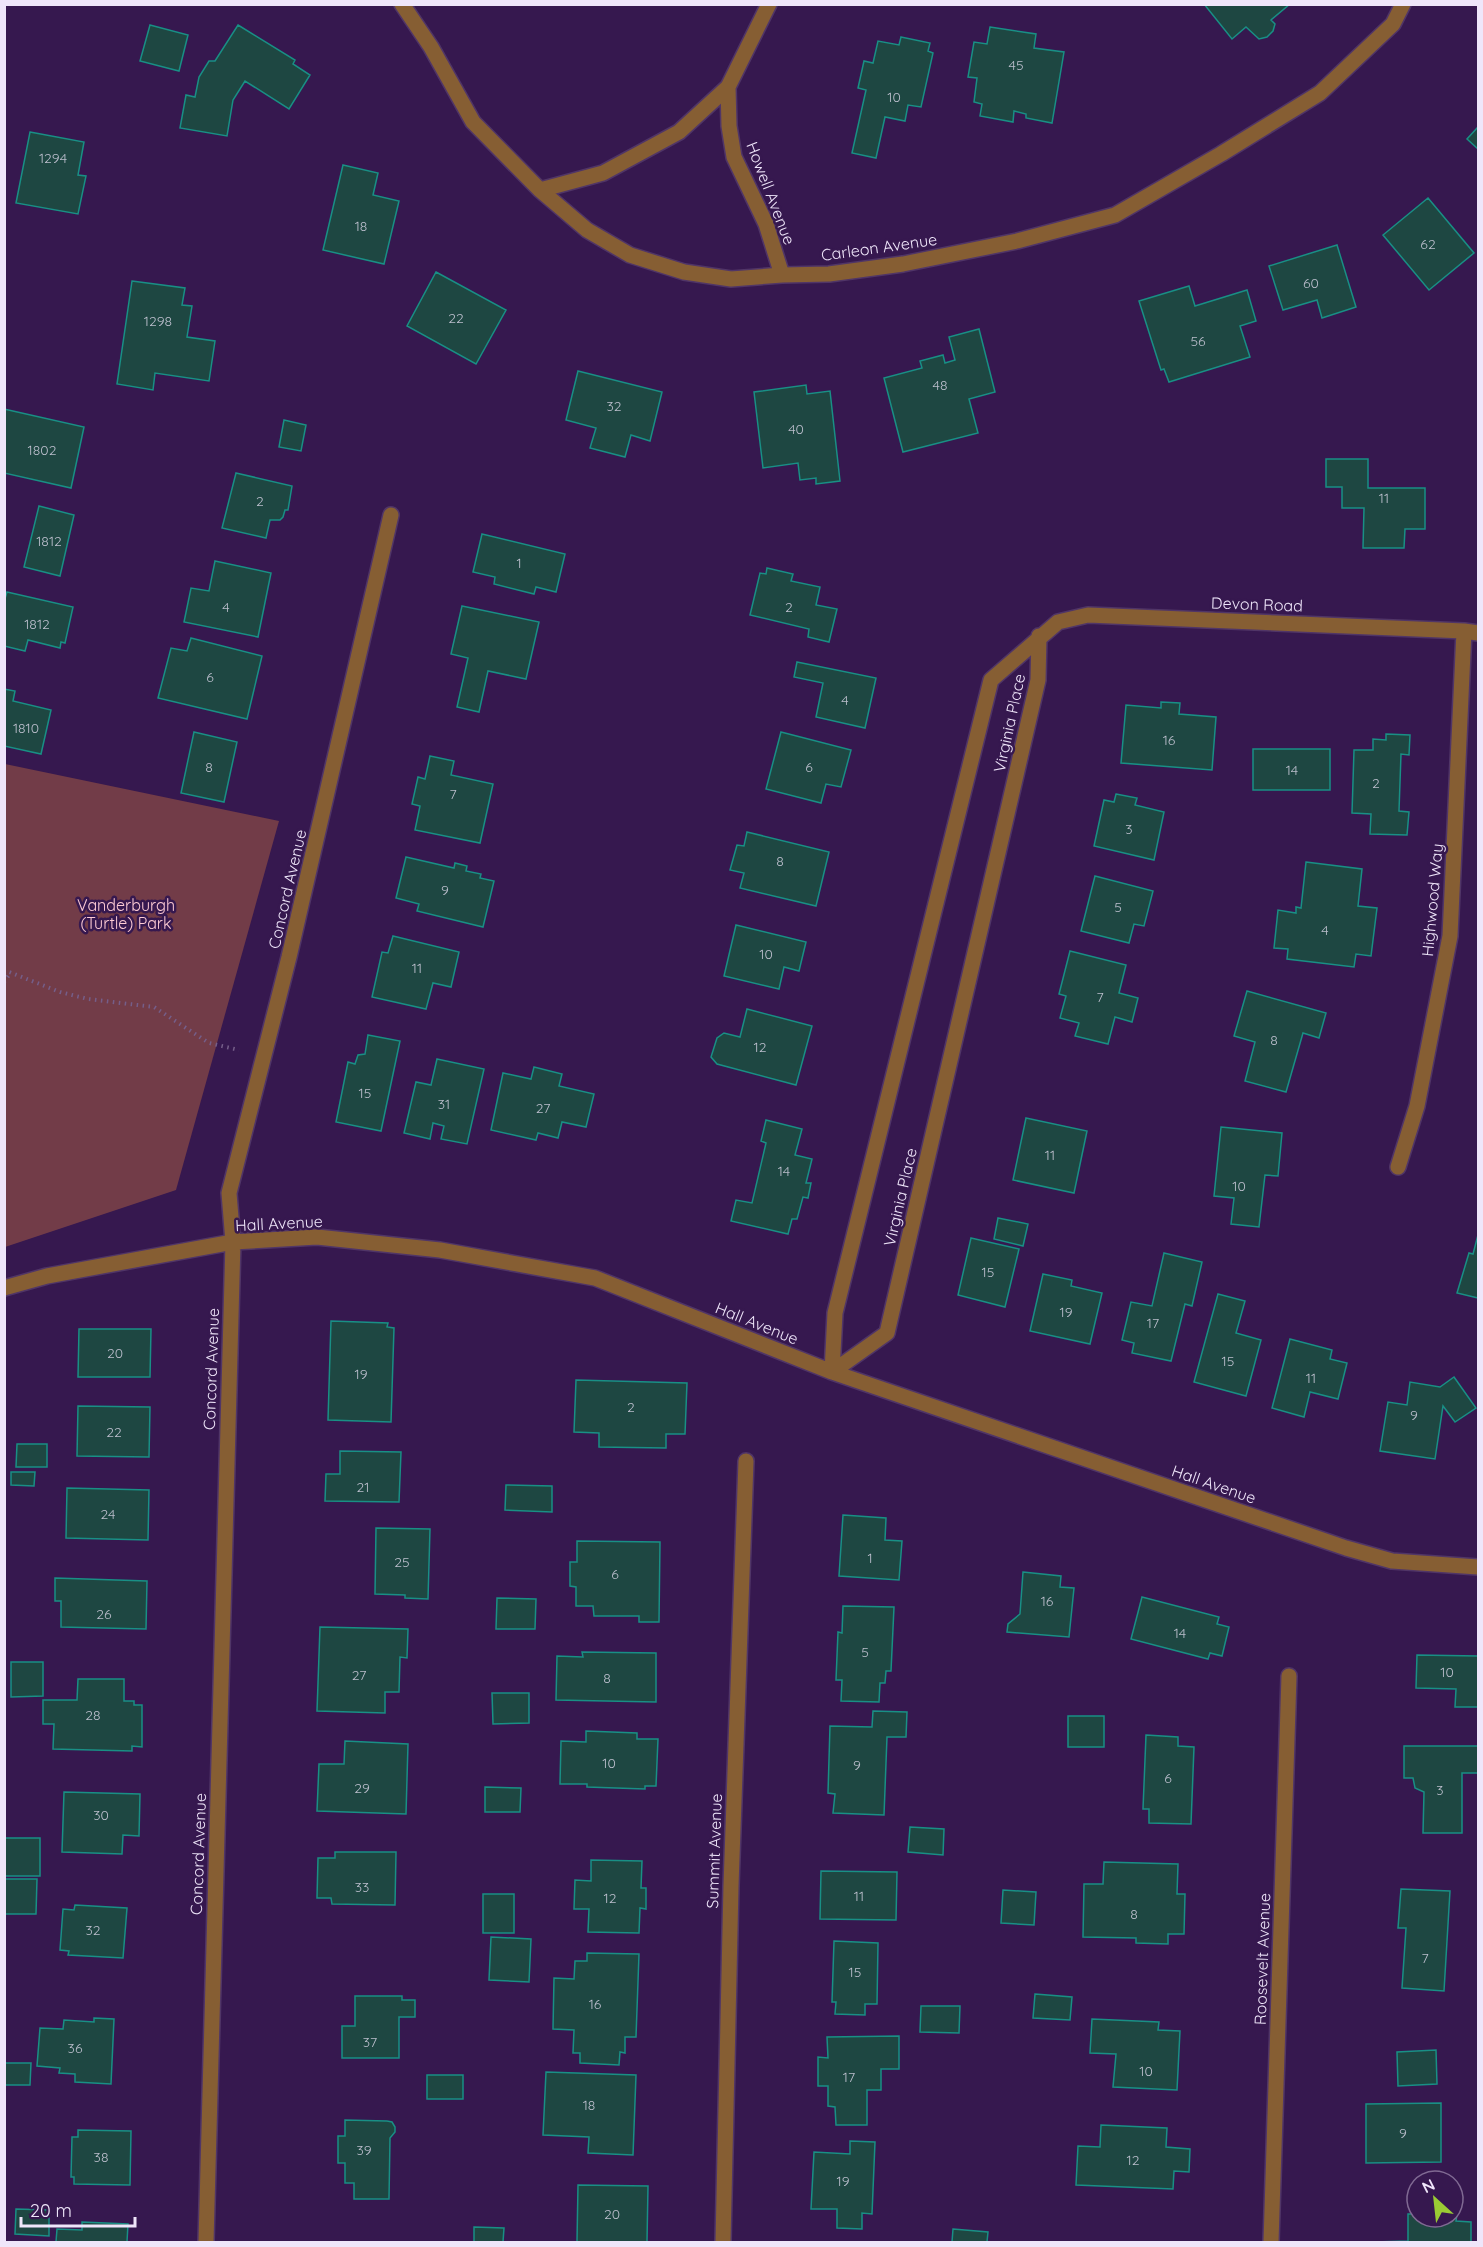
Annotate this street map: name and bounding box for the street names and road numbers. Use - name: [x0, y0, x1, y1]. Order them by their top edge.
- street label: Howell Avenue: [742, 139, 800, 247]
- street label: Carleon Avenue: [820, 229, 938, 265]
- street label: Devon Road: [1211, 592, 1303, 616]
- street label: Virginia Place: [989, 672, 1029, 774]
- street label: Concord Avenue: [264, 827, 310, 951]
- street label: Highwood Way: [1417, 843, 1447, 957]
- street label: Virginia Place: [879, 1146, 921, 1248]
- street label: Hall Avenue: [235, 1211, 323, 1235]
- street label: Hall Avenue: [713, 1297, 801, 1349]
- street label: Concord Avenue: [199, 1308, 223, 1430]
- street label: Hall Avenue: [1169, 1460, 1259, 1508]
- street label: Concord Avenue: [186, 1793, 210, 1915]
- street label: Summit Avenue: [702, 1793, 726, 1909]
- street label: Roosevelt Avenue: [1250, 1893, 1274, 2025]

